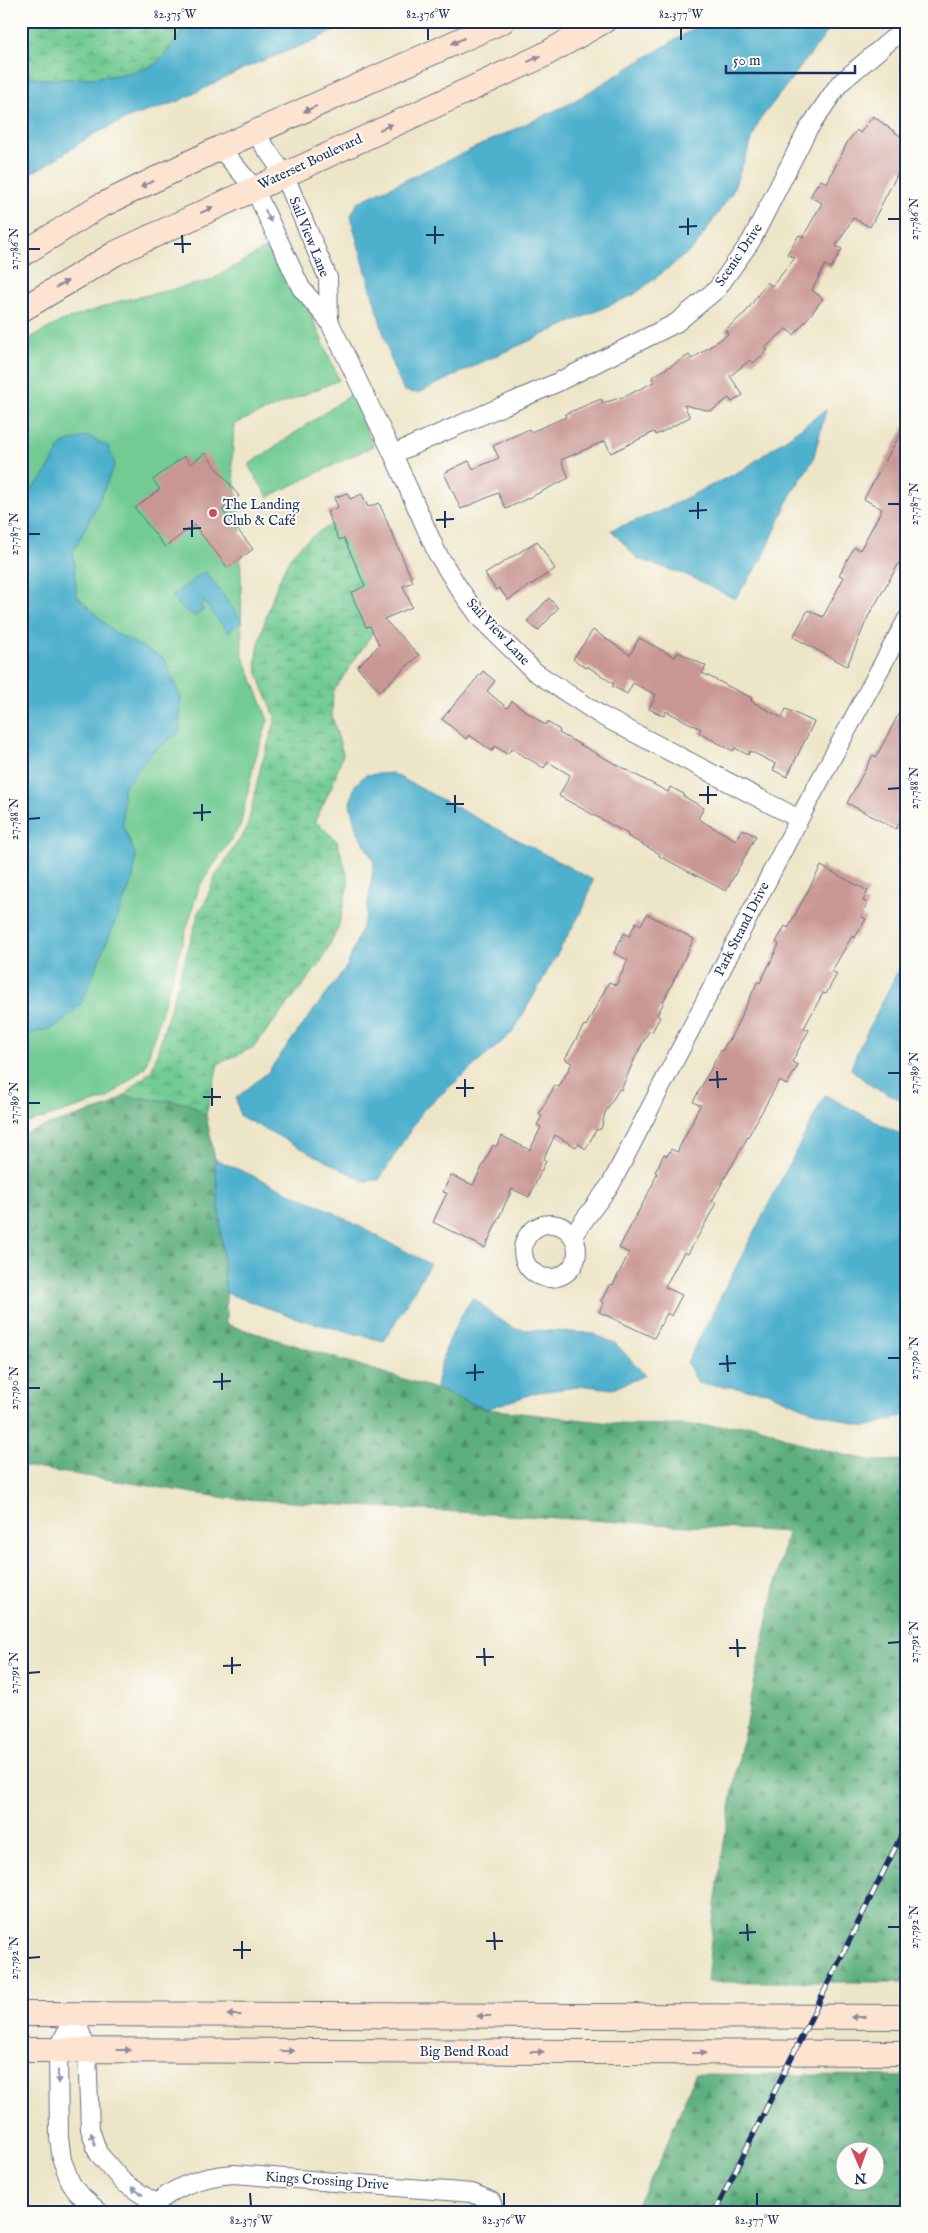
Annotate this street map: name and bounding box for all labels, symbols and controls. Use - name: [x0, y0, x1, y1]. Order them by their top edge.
- text: 82.375°W: [154, 7, 197, 22]
- text: 82.376°W: [406, 7, 450, 22]
- text: 82.377°W: [659, 7, 703, 22]
- one-way arrow: [451, 38, 465, 46]
- scale bar: [726, 42, 854, 74]
- text: 50 m: [733, 51, 761, 70]
- one-way arrow: [527, 55, 541, 63]
- one-way arrow: [303, 105, 317, 113]
- one-way arrow: [379, 122, 393, 130]
- street label: Waterset Boulevard: [255, 130, 366, 194]
- one-way arrow: [140, 180, 154, 188]
- street label: Sail View Lane: [285, 194, 334, 280]
- text: 27.786°N: [907, 197, 922, 240]
- one-way arrow: [200, 206, 214, 214]
- one-way arrow: [265, 209, 273, 223]
- street label: Scenic Drive: [711, 219, 767, 290]
- text: 27.786°N: [7, 227, 22, 270]
- one-way arrow: [55, 280, 70, 288]
- text: 27.787°N: [907, 482, 922, 526]
- place label: The Landing Club & Café: [223, 496, 300, 530]
- marker: The Landing Club & Café: [207, 507, 219, 519]
- text: 27.787°N: [7, 512, 22, 556]
- street label: Sail View Lane: [462, 595, 534, 670]
- text: 27.788°N: [907, 766, 922, 809]
- text: 27.788°N: [7, 797, 22, 840]
- street label: Park Strand Drive: [710, 878, 774, 979]
- text: 27.789°N: [907, 1051, 922, 1094]
- text: 27.789°N: [7, 1081, 22, 1124]
- text: 27.790°N: [907, 1335, 922, 1380]
- text: 27.790°N: [7, 1365, 22, 1410]
- text: 27.791°N: [907, 1620, 922, 1663]
- text: 27.791°N: [7, 1651, 22, 1694]
- text: 27.792°N: [907, 1905, 922, 1949]
- text: 27.792°N: [7, 1936, 22, 1980]
- one-way arrow: [226, 2011, 242, 2019]
- one-way arrow: [476, 2012, 492, 2020]
- one-way arrow: [850, 2013, 866, 2021]
- street label: Big Bend Road: [420, 2043, 509, 2061]
- one-way arrow: [116, 2046, 132, 2054]
- one-way arrow: [279, 2047, 295, 2055]
- one-way arrow: [529, 2048, 545, 2056]
- one-way arrow: [691, 2049, 707, 2057]
- one-way arrow: [54, 2070, 62, 2086]
- one-way arrow: [88, 2132, 96, 2147]
- north arrow: [836, 2140, 886, 2190]
- street label: Kings Crossing Drive: [265, 2168, 390, 2194]
- text: N: [854, 2169, 868, 2187]
- one-way arrow: [130, 2187, 144, 2196]
- text: 82.375°W: [230, 2213, 273, 2228]
- text: 82.376°W: [482, 2213, 526, 2228]
- text: 82.377°W: [735, 2213, 779, 2228]

